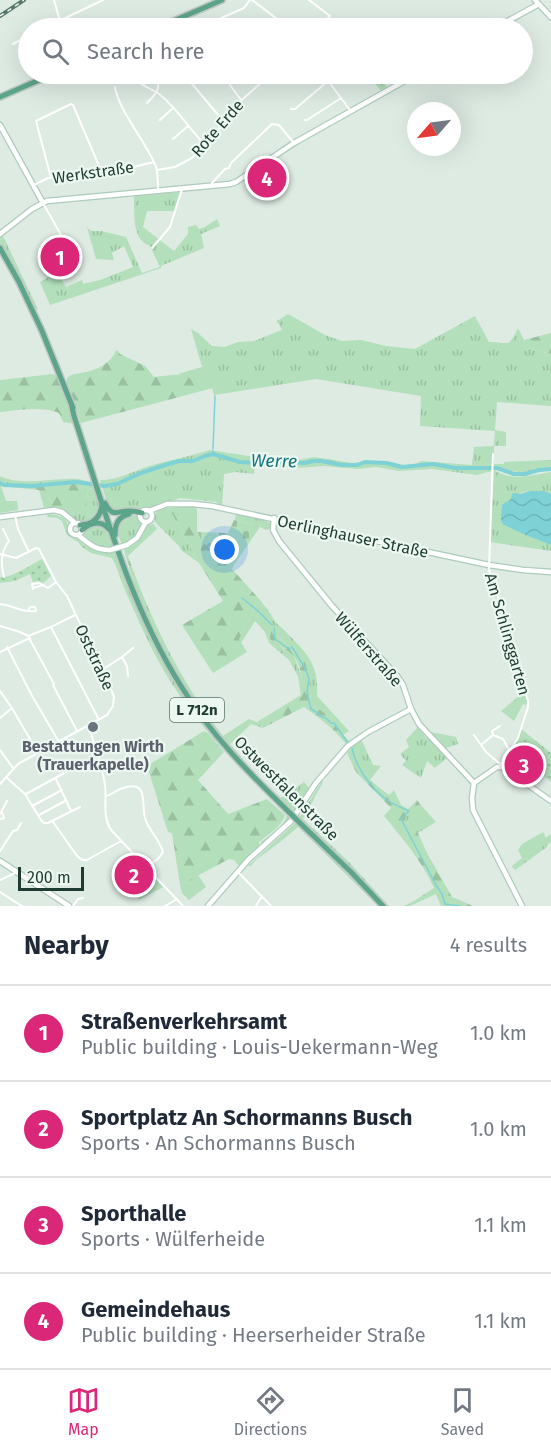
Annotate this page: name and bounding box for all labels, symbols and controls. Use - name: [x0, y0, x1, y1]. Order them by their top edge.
- search box: [18, 18, 533, 84]
- icon: search: [39, 35, 72, 68]
- text: Search here: [87, 38, 205, 65]
- street label: Rote Erde: [187, 96, 247, 161]
- north arrow: [407, 102, 461, 156]
- pin: 4: [248, 156, 286, 201]
- street label: Werkstraße: [51, 157, 135, 188]
- pin: 1: [40, 234, 80, 280]
- water label: Werre: [251, 450, 297, 472]
- street label: Oerlinghauser Straße: [276, 511, 430, 562]
- your location: [210, 535, 239, 564]
- street label: Am Schlinggarten: [481, 571, 534, 697]
- street label: Wülferstraße: [331, 608, 406, 691]
- street label: Oststraße: [71, 621, 118, 693]
- road number: L 712n: [170, 698, 224, 722]
- marker: Bestattungen Wirth (Trauerkapelle): [86, 720, 100, 734]
- street label: Ostwestfalenstraße: [231, 732, 343, 844]
- place label: Bestattungen Wirth (Trauerkapelle): [22, 737, 164, 774]
- pin: 3: [504, 742, 544, 788]
- pin: 2: [114, 852, 154, 898]
- scale bar: [18, 864, 84, 892]
- text: 200 m: [27, 868, 71, 887]
- text: Nearby: [24, 930, 109, 961]
- text: 4 results: [450, 933, 527, 957]
- text: Straßenverkehrsamt: [81, 1008, 287, 1035]
- text: 1: [39, 1021, 48, 1045]
- text: 1.0 km: [470, 1021, 527, 1045]
- text: Public building · Louis-Uekermann-Weg: [81, 1035, 438, 1059]
- text: Sportplatz An Schormanns Busch: [81, 1104, 413, 1131]
- text: 2: [38, 1117, 49, 1141]
- text: 1.0 km: [470, 1117, 527, 1141]
- text: Sports · An Schormanns Busch: [81, 1131, 356, 1155]
- text: Sporthalle: [81, 1200, 187, 1227]
- text: 3: [38, 1213, 49, 1237]
- text: 1.1 km: [474, 1213, 527, 1237]
- text: Sports · Wülferheide: [81, 1227, 265, 1251]
- text: Gemeindehaus: [81, 1296, 230, 1323]
- text: 4: [38, 1309, 49, 1333]
- text: 1.1 km: [474, 1309, 527, 1333]
- text: Public building · Heerserheider Straße: [81, 1323, 426, 1347]
- tab: Map: [67, 1384, 100, 1439]
- tab: Directions: [234, 1384, 307, 1439]
- tab: Saved: [441, 1384, 484, 1439]

